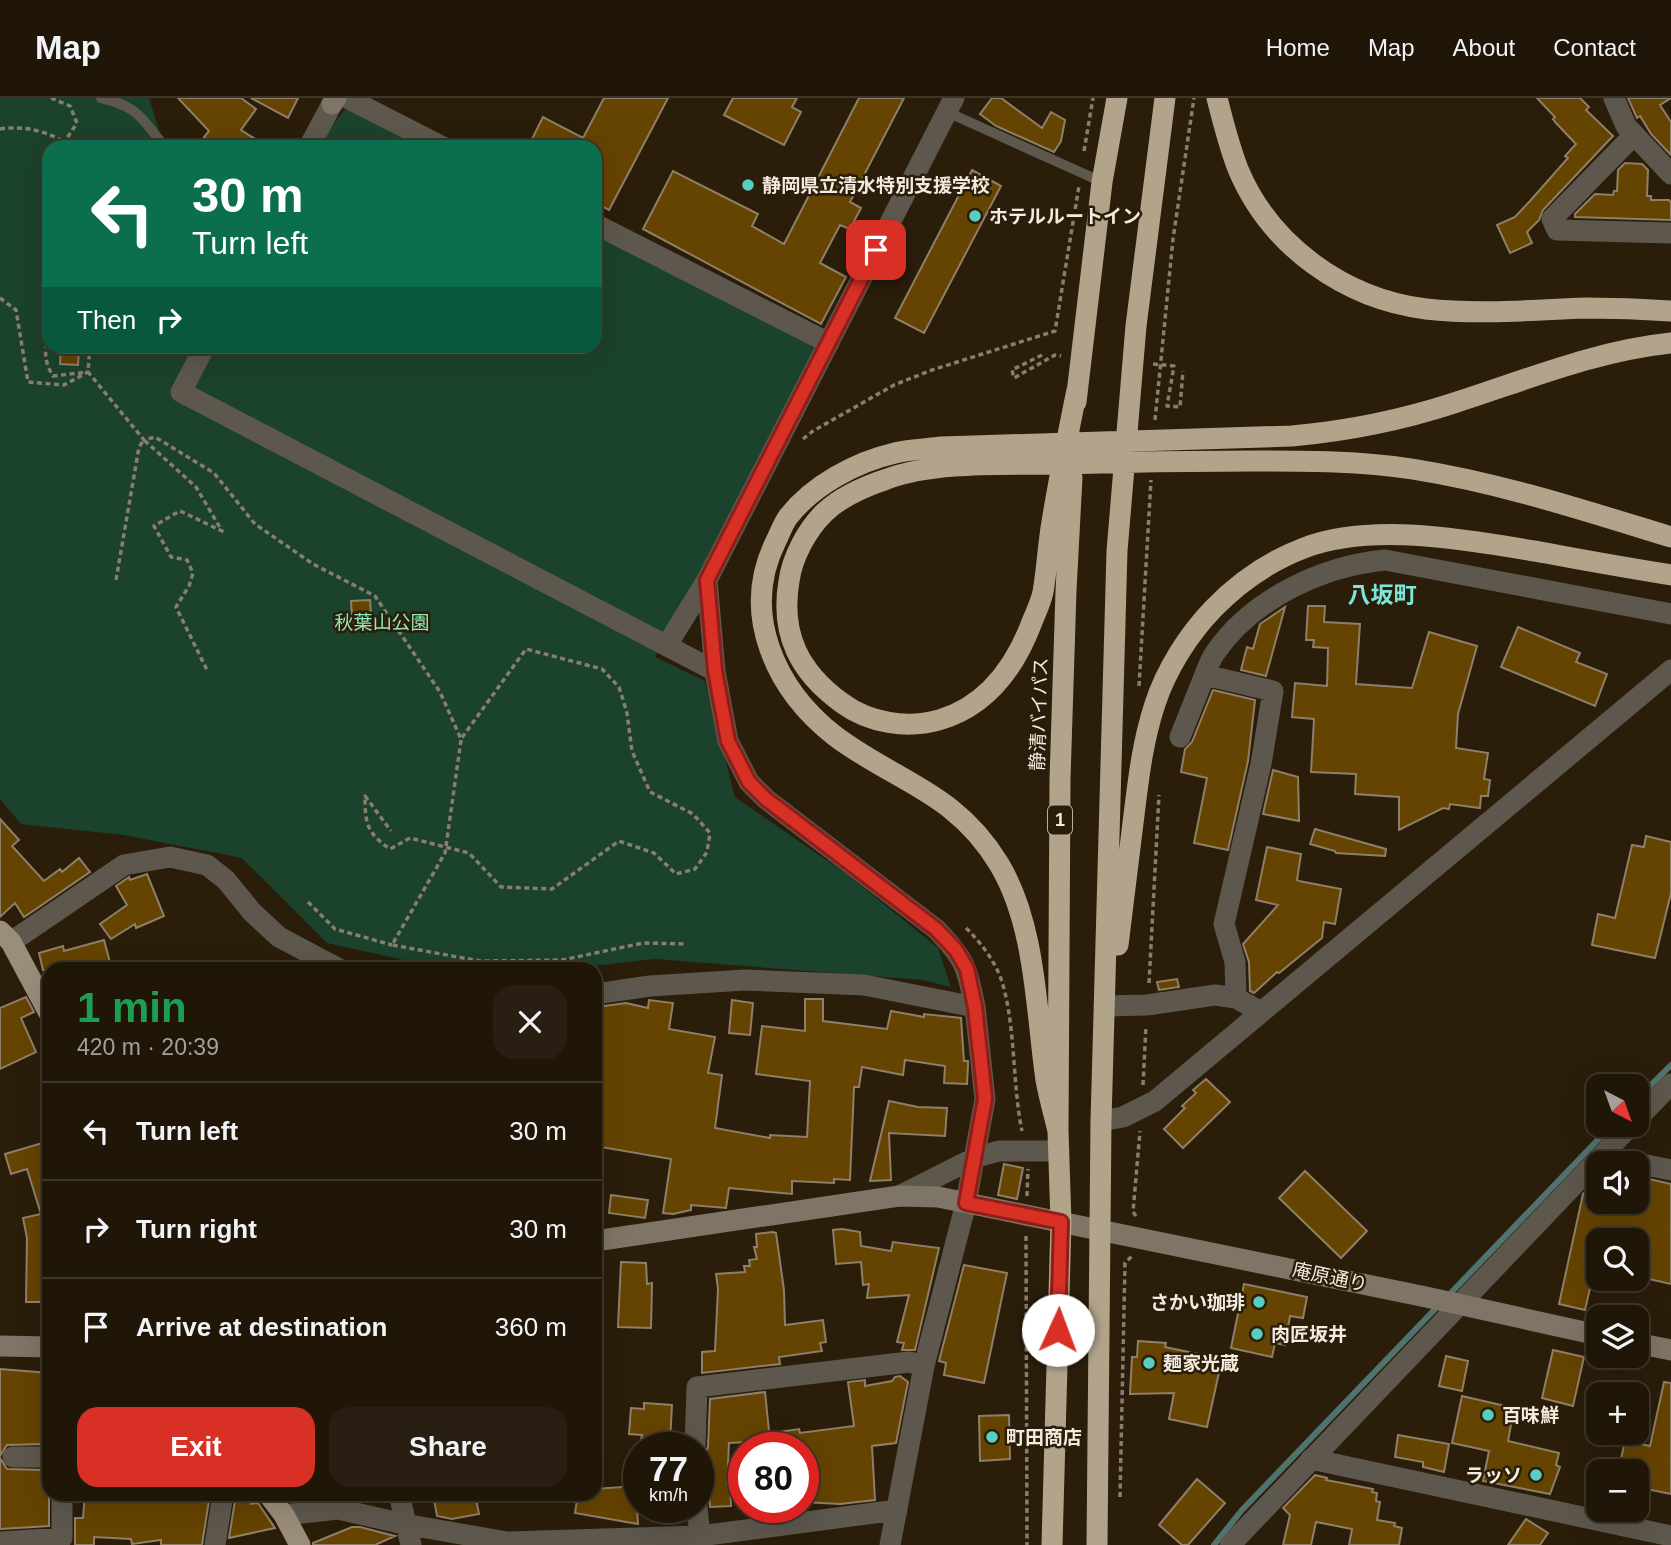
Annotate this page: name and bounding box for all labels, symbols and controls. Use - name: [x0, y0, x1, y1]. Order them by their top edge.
- text: Map: [35, 29, 101, 66]
- text: Home: [1266, 34, 1330, 61]
- text: Map: [1368, 34, 1415, 61]
- text: About: [1453, 34, 1515, 61]
- text: Contact: [1553, 34, 1636, 61]
- icon: left: [77, 168, 168, 259]
- text: 30 m: [192, 168, 304, 222]
- place label: 静岡県立清水特別支援学校: [762, 175, 990, 196]
- marker: 静岡県立清水特別支援学校: [740, 177, 756, 193]
- place label: ホテルルートイン: [989, 206, 1141, 227]
- marker: ホテルルートイン: [967, 208, 983, 224]
- pin: [846, 220, 906, 280]
- text: Turn left: [192, 225, 308, 261]
- icon: arrive: [857, 231, 895, 269]
- icon: right: [150, 301, 188, 339]
- text: Then: [77, 305, 136, 335]
- district label: 八坂町: [1348, 582, 1417, 608]
- park label: 秋葉山公園: [334, 612, 430, 633]
- street label: 静清バイパス: [1027, 657, 1051, 771]
- road number: 1: [1048, 806, 1072, 834]
- text: 1 min: [77, 984, 187, 1031]
- button: close: [493, 985, 567, 1059]
- text: 420 m · 20:39: [77, 1034, 219, 1060]
- north arrow: [1586, 1074, 1648, 1138]
- map controls: [1586, 1074, 1649, 1522]
- icon: left: [77, 1112, 115, 1150]
- text: Turn left: [136, 1116, 238, 1146]
- text: 30 m: [509, 1116, 567, 1146]
- button: sound: [1586, 1151, 1649, 1214]
- icon: right: [77, 1210, 115, 1248]
- text: Turn right: [136, 1214, 257, 1244]
- text: 30 m: [509, 1214, 567, 1244]
- button: search: [1586, 1228, 1649, 1291]
- street label: 庵原通り: [1291, 1259, 1369, 1295]
- place label: さかい珈琲: [1150, 1292, 1245, 1313]
- position arrow: [1021, 1293, 1095, 1367]
- marker: さかい珈琲: [1251, 1294, 1267, 1310]
- button: layers: [1586, 1305, 1649, 1368]
- icon: arrive: [77, 1308, 115, 1346]
- text: Arrive at destination: [136, 1312, 387, 1342]
- text: 360 m: [495, 1312, 567, 1342]
- place label: 肉匠坂井: [1271, 1324, 1347, 1345]
- marker: 肉匠坂井: [1249, 1326, 1265, 1342]
- place label: 麺家光蔵: [1163, 1353, 1239, 1374]
- marker: 麺家光蔵: [1141, 1355, 1157, 1371]
- button: +: [1586, 1382, 1649, 1445]
- place label: 百味鮮: [1502, 1405, 1559, 1426]
- button: Exit: [77, 1407, 315, 1487]
- button: Share: [329, 1407, 567, 1487]
- marker: 百味鮮: [1480, 1407, 1496, 1423]
- place label: 町田商店: [1006, 1427, 1082, 1448]
- marker: 町田商店: [984, 1429, 1000, 1445]
- speed limit sign: 80: [728, 1432, 819, 1523]
- text: 77: [649, 1449, 688, 1488]
- button: −: [1586, 1459, 1649, 1522]
- place label: ラッソ: [1465, 1465, 1522, 1486]
- marker: ラッソ: [1528, 1467, 1544, 1483]
- text: km/h: [649, 1485, 688, 1505]

